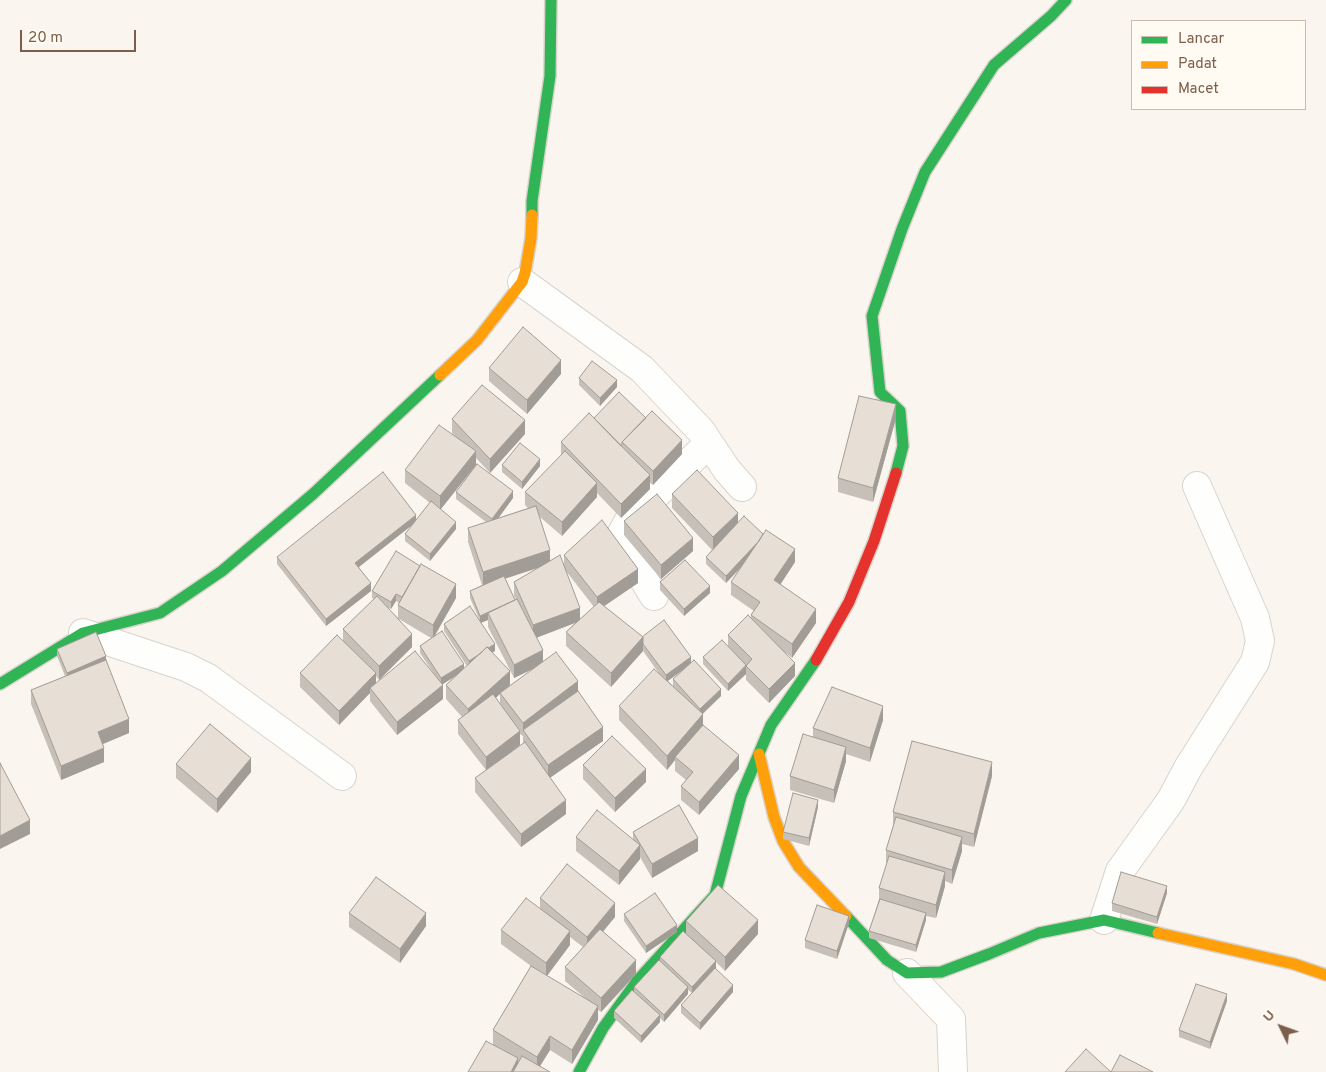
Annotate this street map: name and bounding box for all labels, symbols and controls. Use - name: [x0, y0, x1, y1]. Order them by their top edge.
- scale bar: [22, 20, 139, 52]
- legend: [1131, 20, 1306, 110]
- text: 20 m: [28, 29, 63, 48]
- text: Lancar: [1178, 30, 1224, 49]
- text: Padat: [1178, 55, 1217, 74]
- text: Macet: [1178, 80, 1219, 99]
- north arrow: [1256, 1002, 1306, 1052]
- text: U: [1260, 1007, 1279, 1026]

